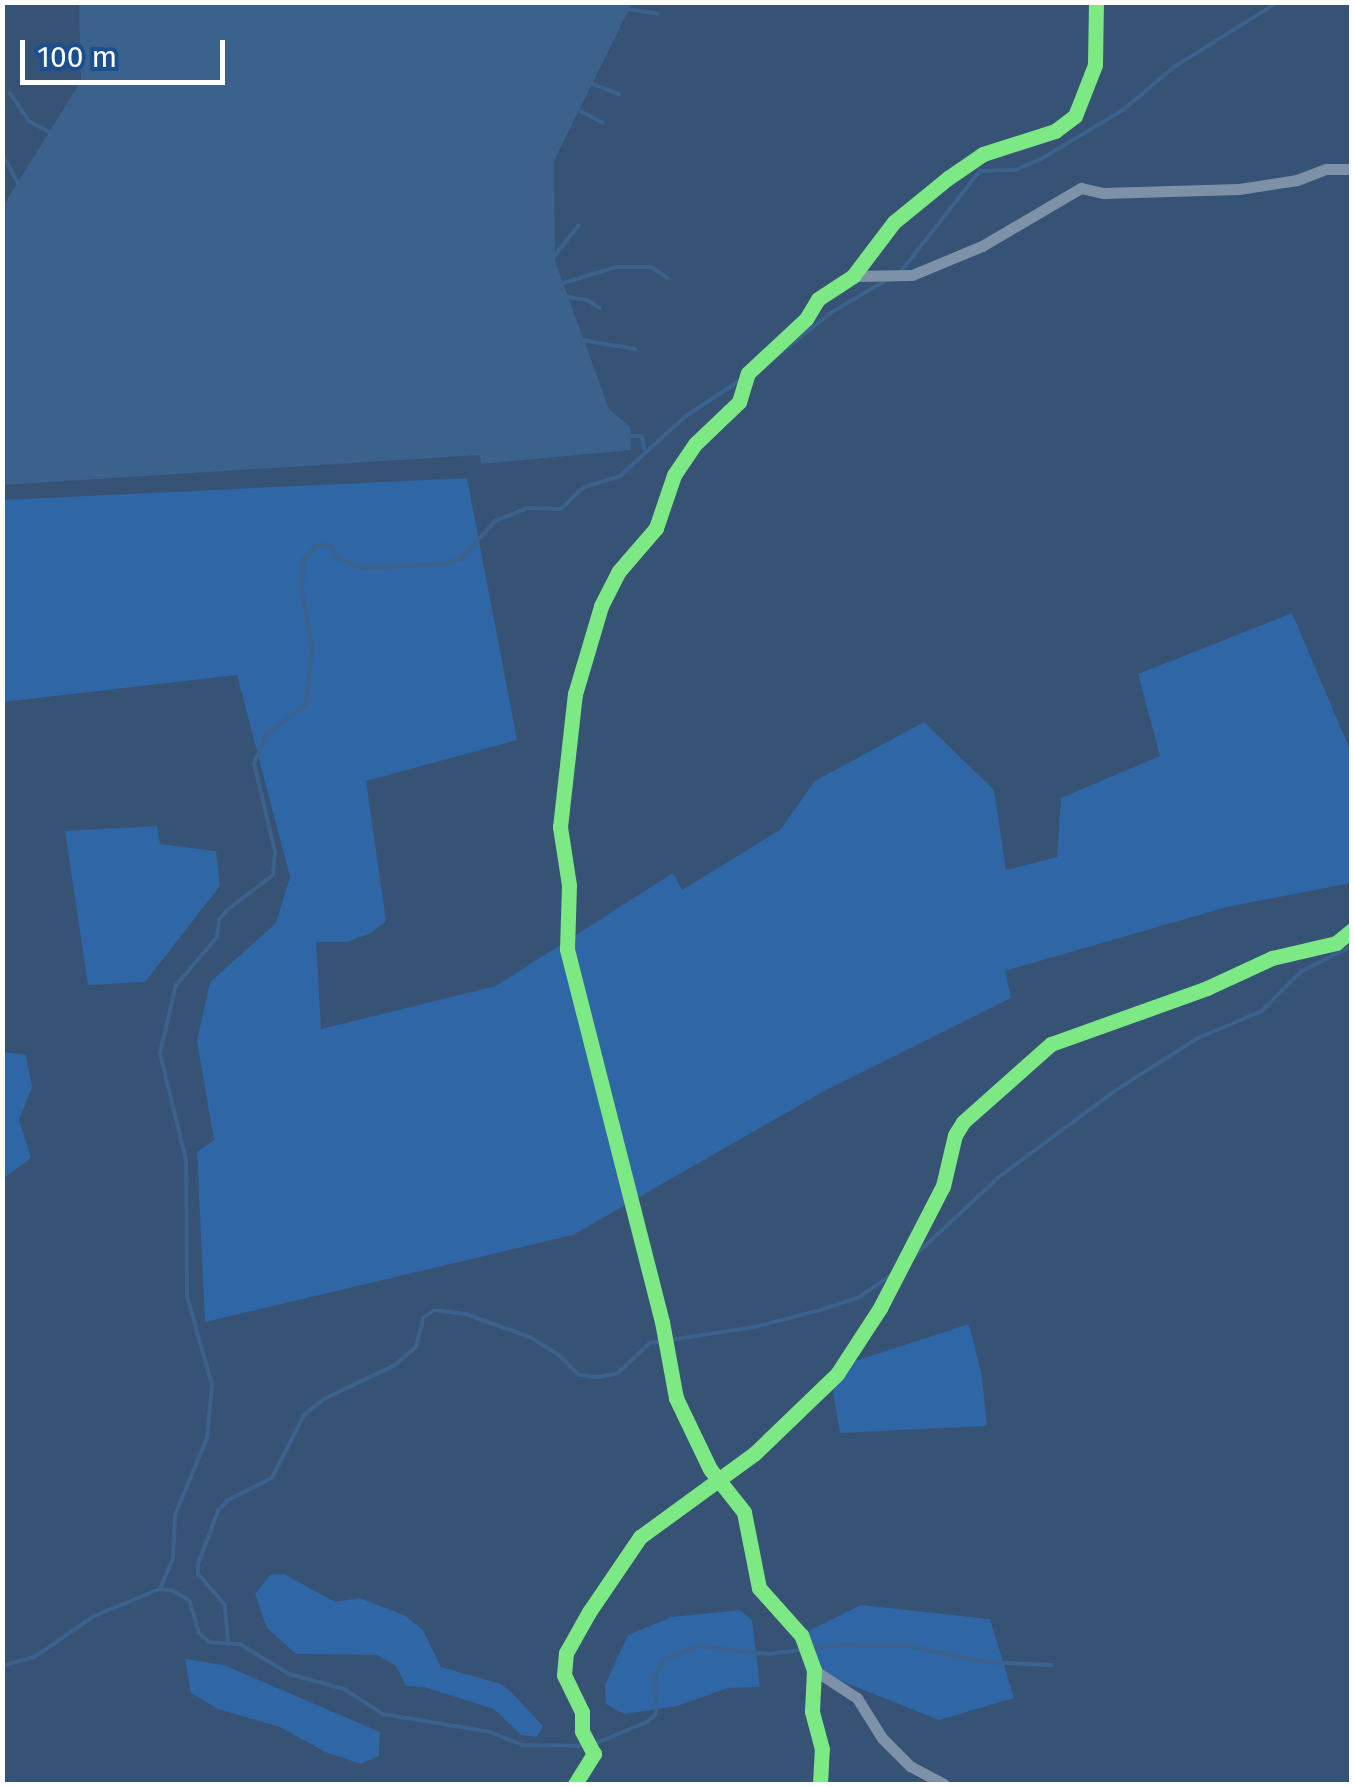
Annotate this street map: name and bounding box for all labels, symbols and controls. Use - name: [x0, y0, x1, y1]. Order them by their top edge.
- scale bar: [25, 20, 230, 82]
- text: 100 m: [37, 39, 117, 75]

